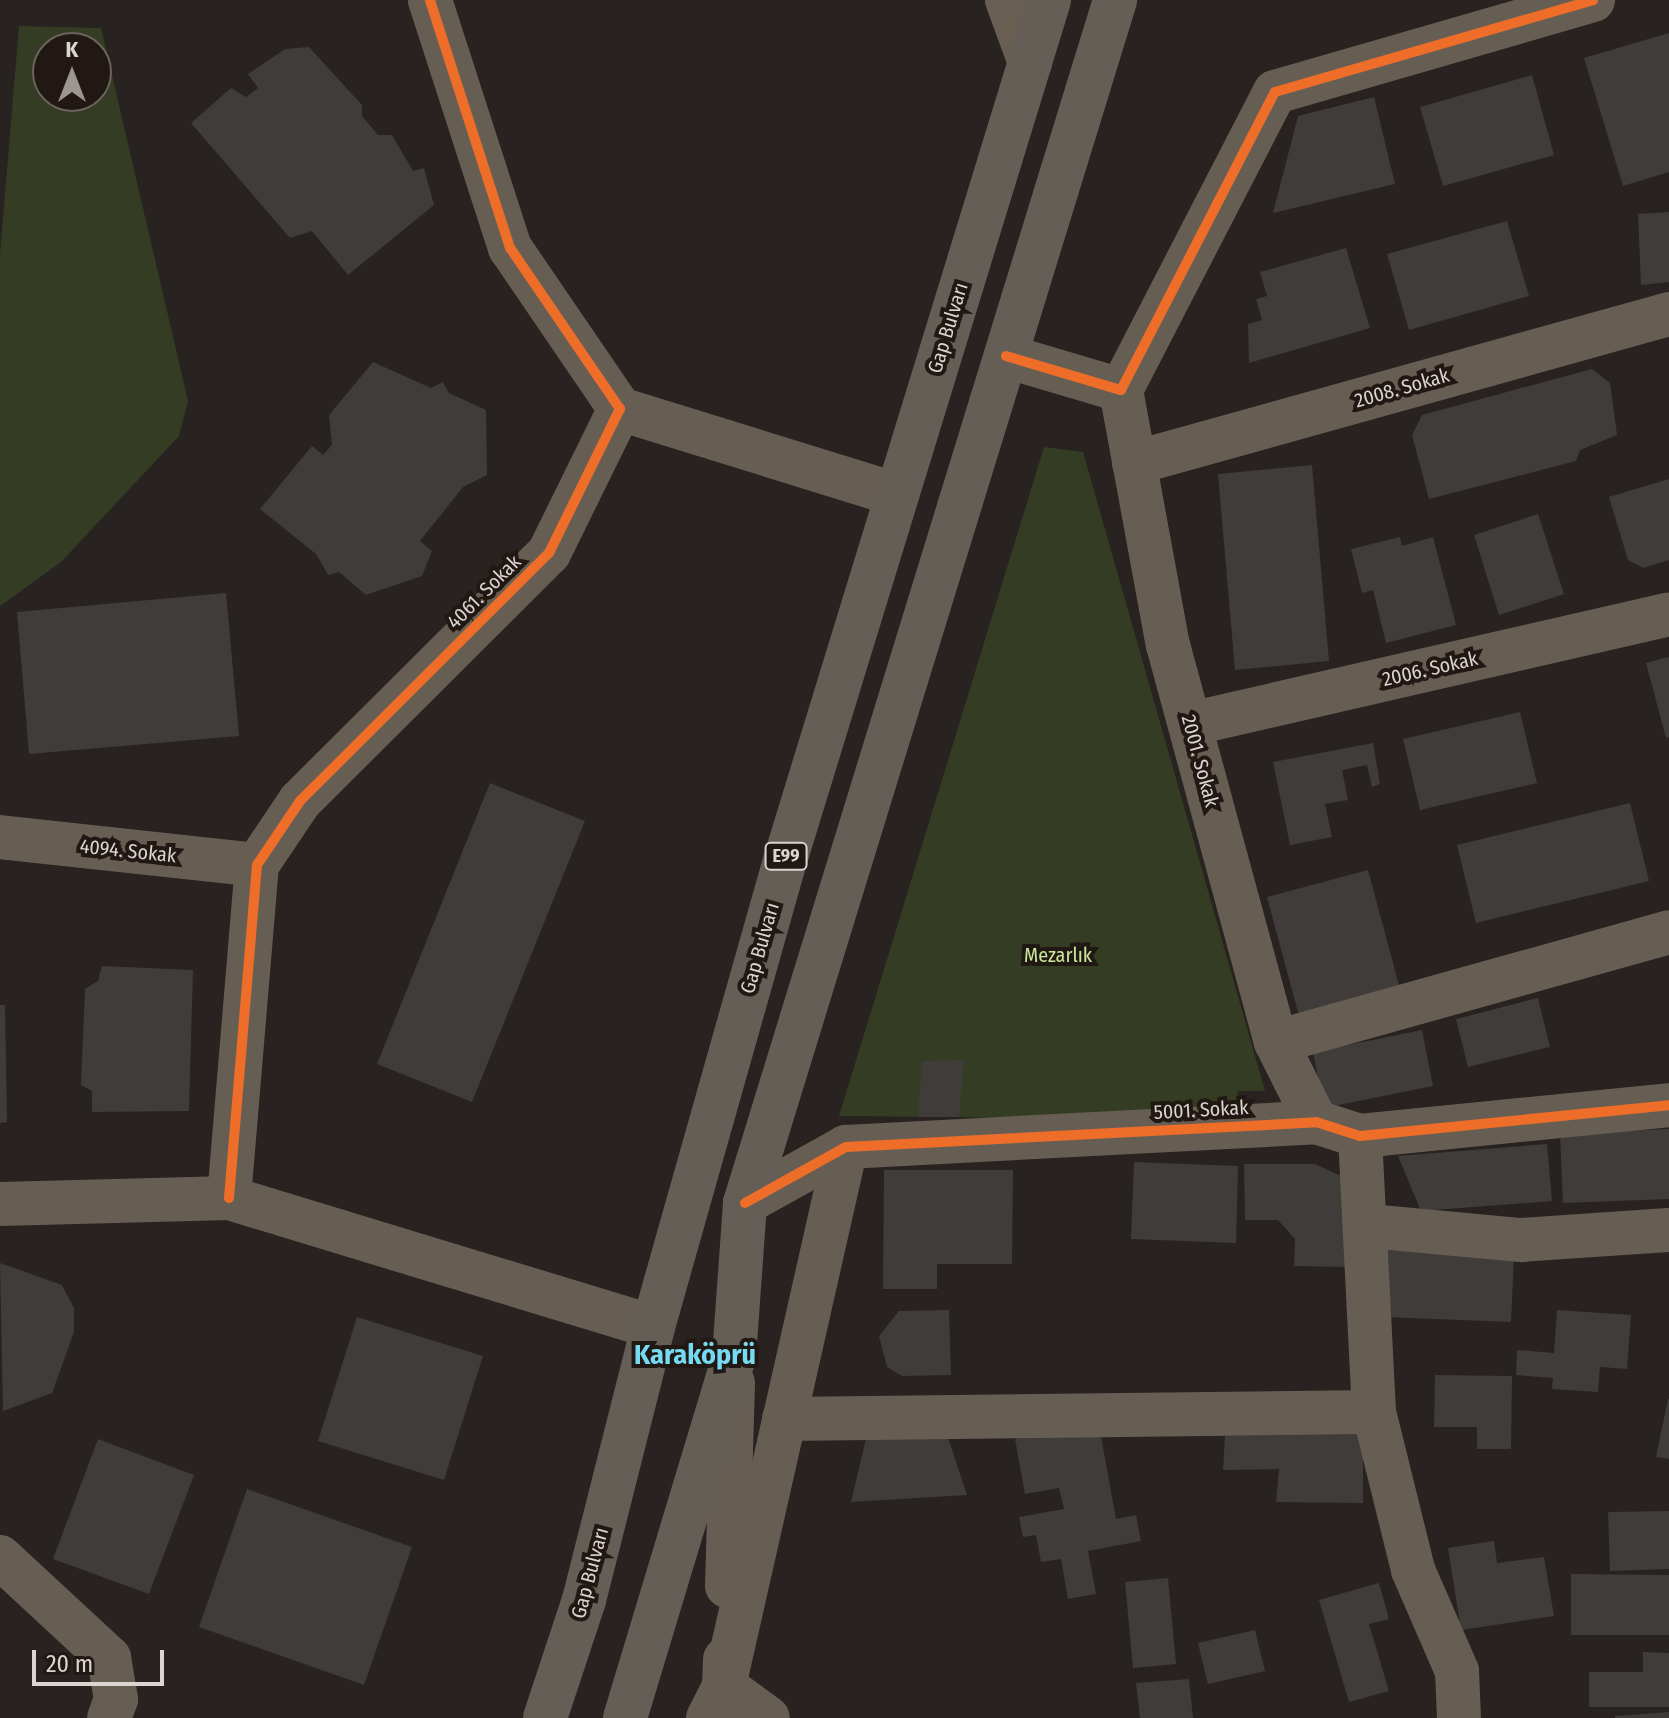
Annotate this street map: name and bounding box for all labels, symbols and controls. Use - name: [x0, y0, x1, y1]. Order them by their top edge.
- north arrow: [32, 32, 112, 112]
- text: K: [66, 36, 78, 63]
- street label: Gap Bulvarı: [923, 280, 973, 376]
- street label: 2008. Sokak: [1352, 363, 1452, 413]
- street label: 4061. Sokak: [442, 550, 526, 634]
- street label: 2006. Sokak: [1380, 646, 1480, 692]
- street label: 2001. Sokak: [1176, 712, 1224, 810]
- street label: 4094. Sokak: [79, 834, 177, 868]
- road number: E99: [764, 842, 808, 870]
- street label: Gap Bulvarı: [736, 900, 784, 996]
- park label: Mezarlık: [1024, 943, 1092, 967]
- street label: 5001. Sokak: [1153, 1096, 1249, 1124]
- district label: Karaköprü: [634, 1338, 756, 1372]
- street label: Gap Bulvarı: [566, 1525, 614, 1621]
- scale bar: [36, 1634, 168, 1684]
- text: 20 m: [46, 1650, 93, 1678]

